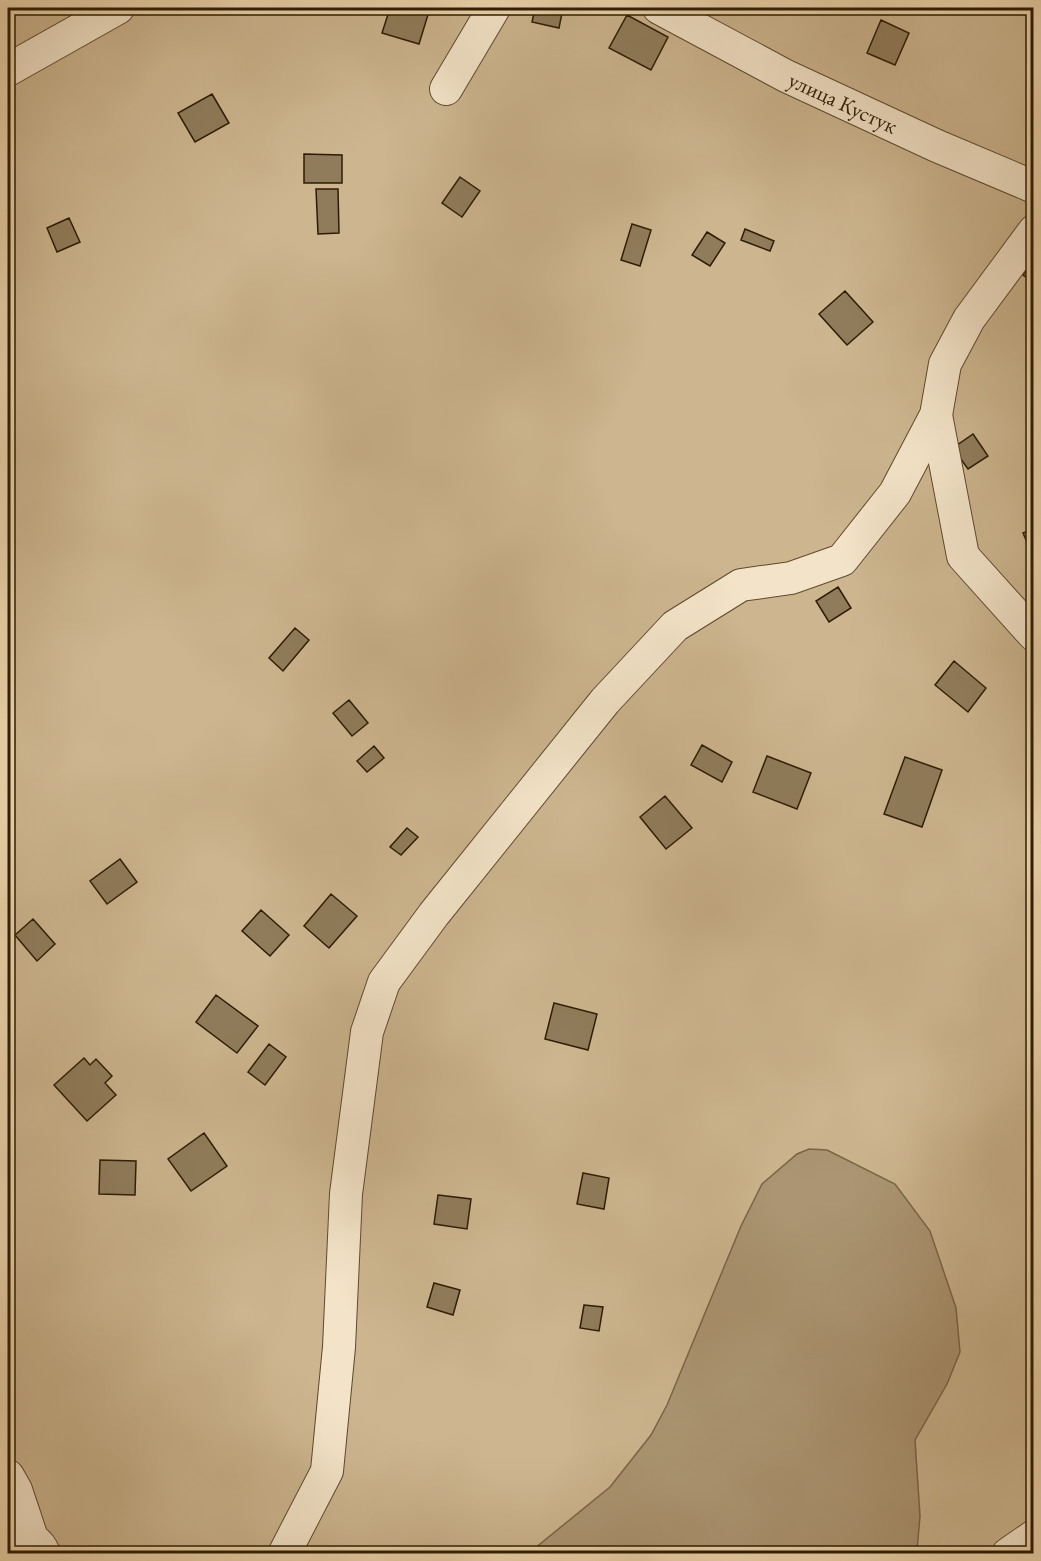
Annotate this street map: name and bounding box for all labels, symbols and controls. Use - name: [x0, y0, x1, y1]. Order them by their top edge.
- street label: улица Кустук: [784, 65, 902, 141]

